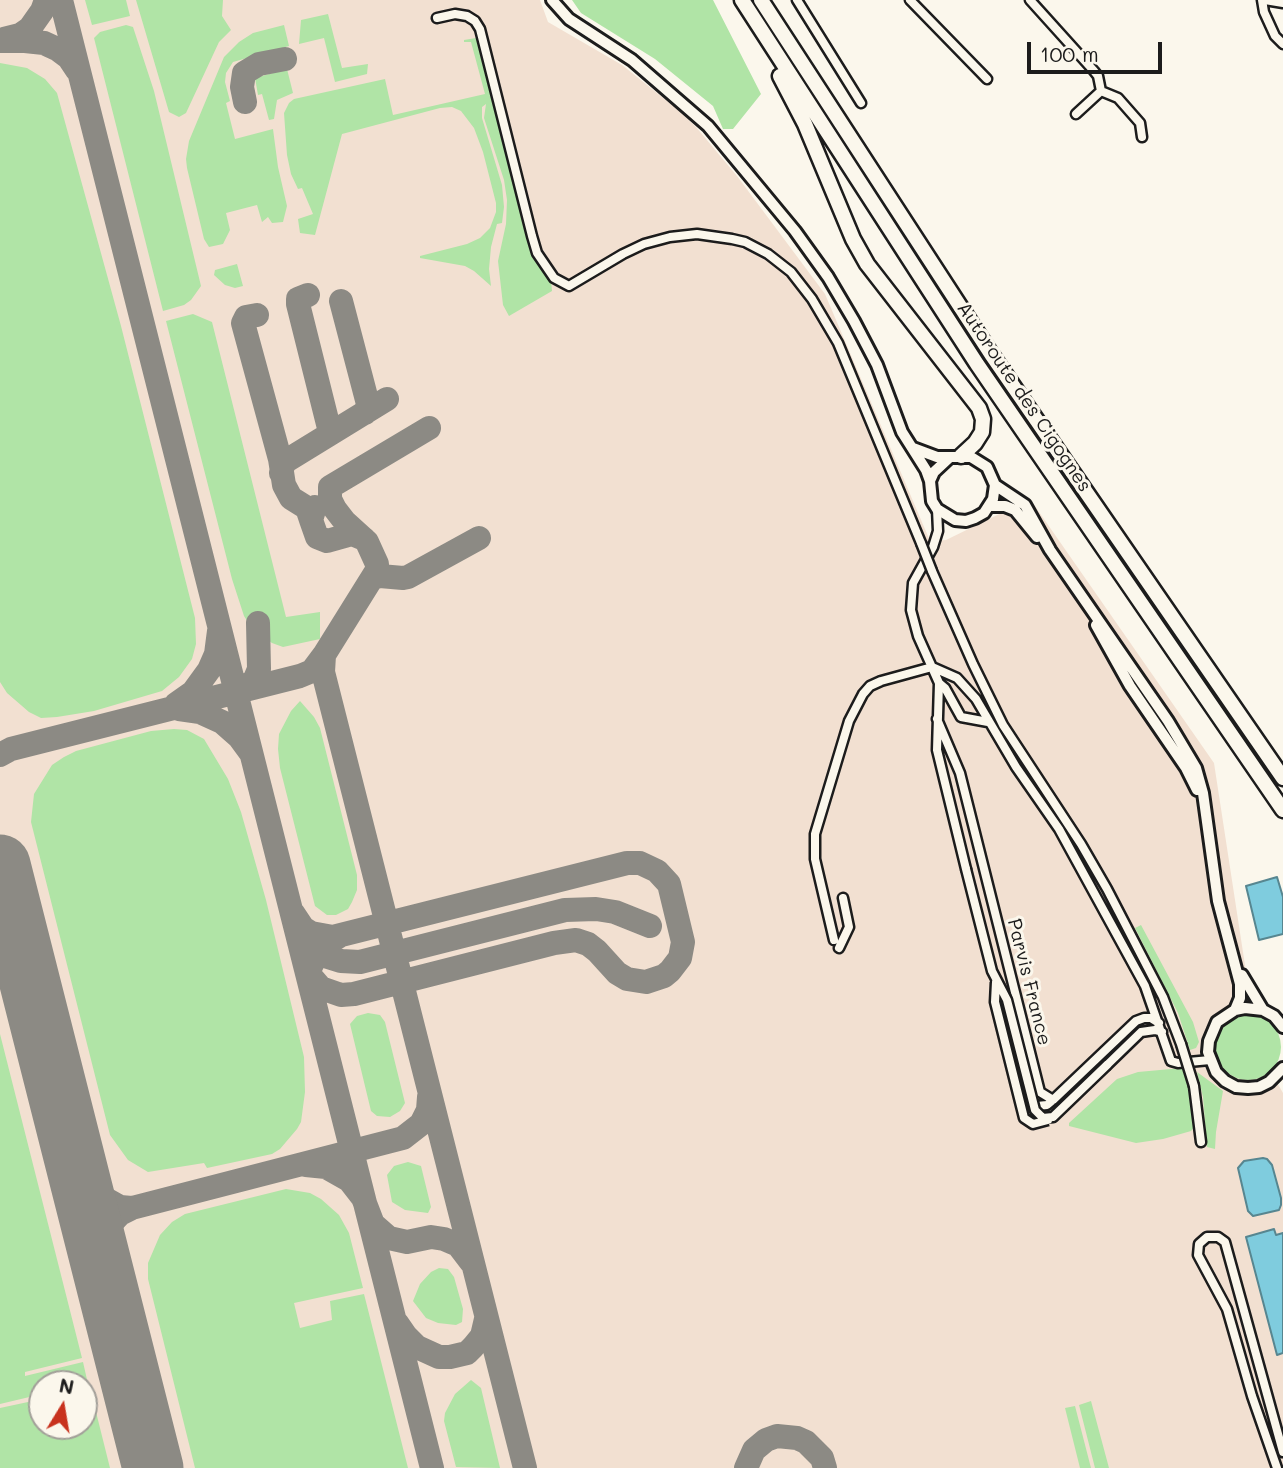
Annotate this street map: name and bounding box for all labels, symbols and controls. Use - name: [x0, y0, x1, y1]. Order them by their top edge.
- scale bar: [1031, 28, 1166, 72]
- text: 100 m: [1040, 40, 1099, 67]
- street label: Autoroute des Cigognes: [952, 298, 1096, 496]
- street label: Parvis France: [1002, 916, 1056, 1048]
- north arrow: [28, 1370, 98, 1440]
- text: N: [57, 1372, 76, 1400]

